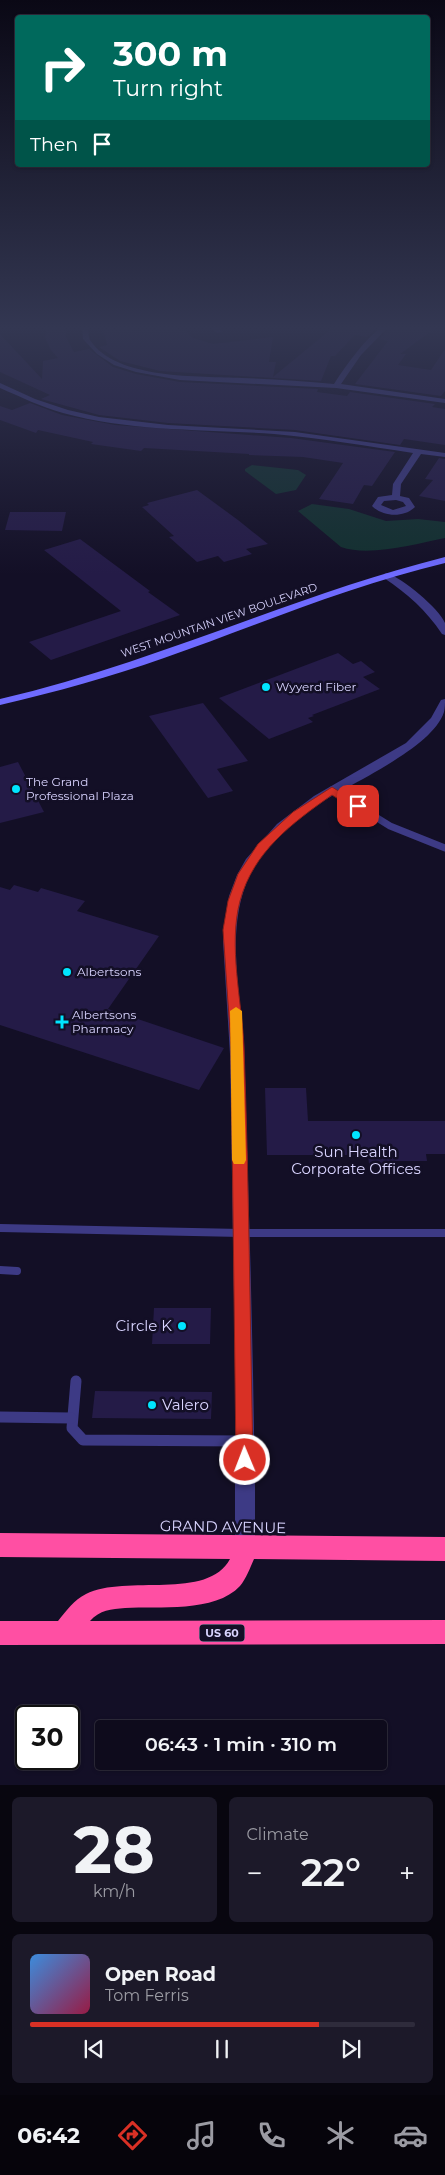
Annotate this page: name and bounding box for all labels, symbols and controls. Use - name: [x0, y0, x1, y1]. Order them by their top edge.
- text: 300 m: [113, 32, 228, 75]
- icon: right: [30, 35, 95, 100]
- text: Turn right: [113, 75, 223, 102]
- icon: arrive: [88, 130, 116, 158]
- text: Then: [30, 133, 78, 156]
- street label: WEST MOUNTAIN VIEW BOULEVARD: [119, 580, 319, 660]
- place label: Wyyerd Fiber: [276, 679, 356, 694]
- marker: Wyyerd Fiber: [260, 681, 272, 693]
- place label: The Grand Professional Plaza: [26, 774, 134, 803]
- marker: The Grand Professional Plaza: [10, 783, 22, 795]
- pin: [337, 785, 379, 827]
- icon: arrive: [344, 792, 372, 820]
- place label: Albertsons: [77, 964, 142, 979]
- marker: Albertsons: [61, 966, 73, 978]
- place label: Albertsons Pharmacy: [72, 1007, 137, 1036]
- marker: Albertsons Pharmacy: [56, 1016, 68, 1028]
- marker: Sun Health Corporate Offices: [350, 1129, 362, 1141]
- place label: Sun Health Corporate Offices: [291, 1142, 421, 1178]
- place label: Circle K: [115, 1316, 172, 1335]
- marker: Circle K: [176, 1320, 188, 1332]
- place label: Valero: [162, 1395, 209, 1414]
- marker: Valero: [146, 1399, 158, 1411]
- position arrow: [218, 1433, 270, 1485]
- street label: GRAND AVENUE: [160, 1516, 286, 1537]
- road number: US 60: [200, 1625, 244, 1642]
- speed limit sign: 30: [15, 1705, 80, 1770]
- text: 06:43 · 1 min · 310 m: [145, 1733, 337, 1756]
- text: 28: [74, 1810, 155, 1889]
- text: Climate: [247, 1825, 309, 1844]
- text: 22°: [301, 1849, 361, 1896]
- text: −: [247, 1856, 263, 1890]
- text: +: [399, 1856, 415, 1890]
- text: km/h: [93, 1882, 136, 1901]
- text: Open Road: [105, 1963, 216, 1986]
- text: Tom Ferris: [105, 1986, 189, 2005]
- icon: previous: [80, 2035, 108, 2063]
- icon: pause: [208, 2035, 236, 2063]
- icon: next: [337, 2035, 365, 2063]
- icon: directions: [115, 2118, 150, 2153]
- icon: music: [184, 2118, 219, 2153]
- icon: phone: [254, 2118, 289, 2153]
- icon: climate: [323, 2118, 358, 2153]
- icon: car: [393, 2118, 428, 2153]
- text: 06:42: [17, 2122, 80, 2149]

